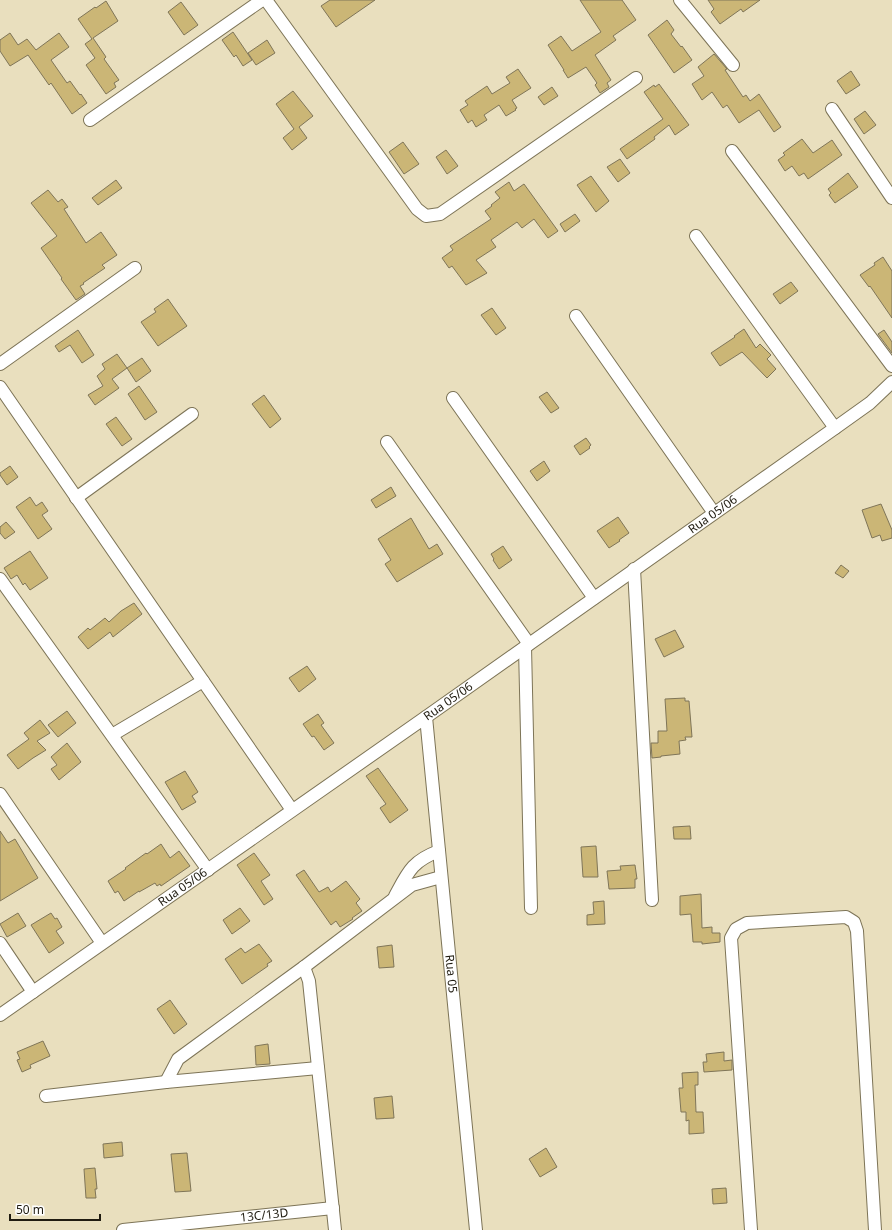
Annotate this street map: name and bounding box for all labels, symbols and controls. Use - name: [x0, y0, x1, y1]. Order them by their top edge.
- street label: Rua 05/06: [684, 491, 741, 537]
- street label: Rua 05/06: [420, 678, 476, 724]
- street label: Rua 05/06: [154, 863, 211, 910]
- street label: Rua 05: [441, 954, 462, 994]
- scale bar: [10, 1196, 100, 1222]
- text: 50 m: [16, 1201, 44, 1218]
- street label: 13C/13D: [239, 1204, 289, 1226]

